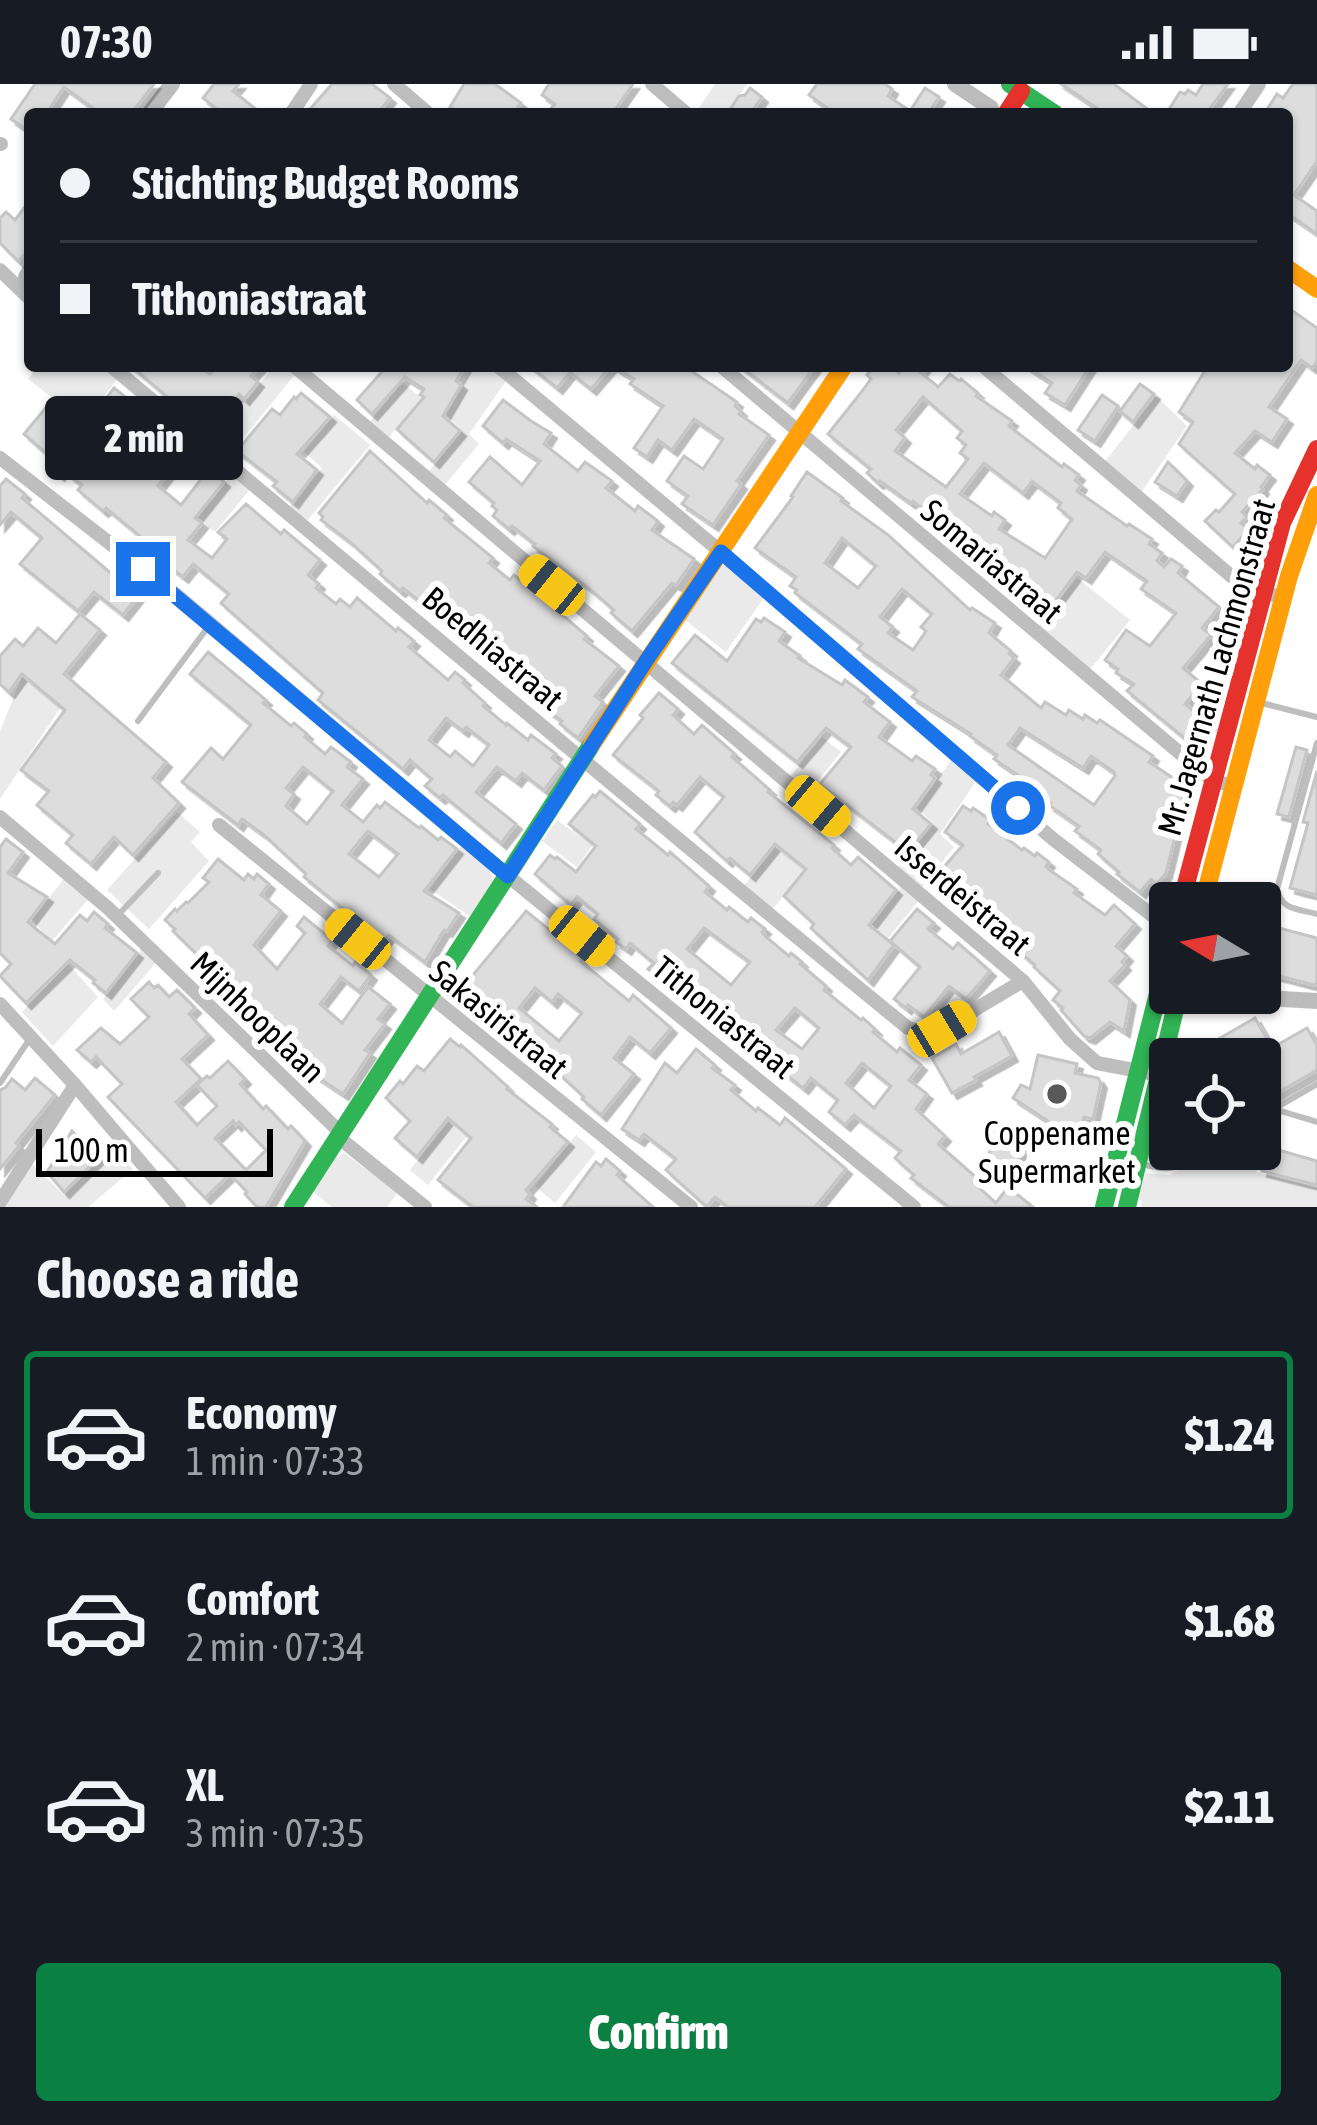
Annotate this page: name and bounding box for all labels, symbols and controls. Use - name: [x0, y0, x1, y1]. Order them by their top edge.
- text: 07:30: [60, 16, 153, 68]
- text: Stichting Budget Rooms: [132, 157, 519, 209]
- text: Tithoniastraat: [132, 273, 366, 325]
- callout: 2 min: [44, 395, 242, 479]
- text: 2 min: [104, 416, 184, 460]
- street label: Somariastraat: [914, 491, 1070, 631]
- street label: Mr. Jagernath Lachmonstraat: [1150, 494, 1282, 840]
- route end: [116, 542, 170, 596]
- car: [513, 548, 591, 622]
- street label: Boedhiastraat: [415, 578, 571, 718]
- car: [779, 769, 857, 843]
- route start: [991, 781, 1045, 835]
- street label: Isserdeistraat: [888, 827, 1038, 963]
- north arrow: [1149, 882, 1281, 1014]
- map controls: [1149, 882, 1281, 1170]
- car: [543, 899, 621, 973]
- car: [319, 902, 397, 976]
- street label: Mijnhooplaan: [183, 944, 333, 1090]
- street label: Tithoniastraat: [645, 948, 803, 1086]
- street label: Sakasiristraat: [423, 952, 575, 1086]
- car: [902, 995, 982, 1063]
- button: locate: [1149, 1038, 1281, 1170]
- marker: Coppename Supermarket: [1044, 1081, 1070, 1107]
- place label: Coppename Supermarket: [978, 1114, 1136, 1190]
- scale bar: [36, 1123, 273, 1176]
- text: 100 m: [54, 1131, 129, 1169]
- text: Choose a ride: [36, 1248, 299, 1309]
- icon: car: [42, 1381, 150, 1489]
- text: Economy: [186, 1387, 337, 1439]
- text: $1.24: [1185, 1409, 1275, 1461]
- text: 1 min · 07:33: [186, 1439, 365, 1483]
- icon: car: [42, 1567, 150, 1675]
- text: Comfort: [186, 1573, 319, 1625]
- text: $1.68: [1185, 1595, 1275, 1647]
- text: 2 min · 07:34: [186, 1625, 365, 1669]
- icon: car: [42, 1753, 150, 1861]
- text: XL: [186, 1759, 224, 1811]
- text: $2.11: [1185, 1781, 1275, 1833]
- text: 3 min · 07:35: [186, 1811, 365, 1855]
- button: Confirm: [36, 1963, 1281, 2101]

